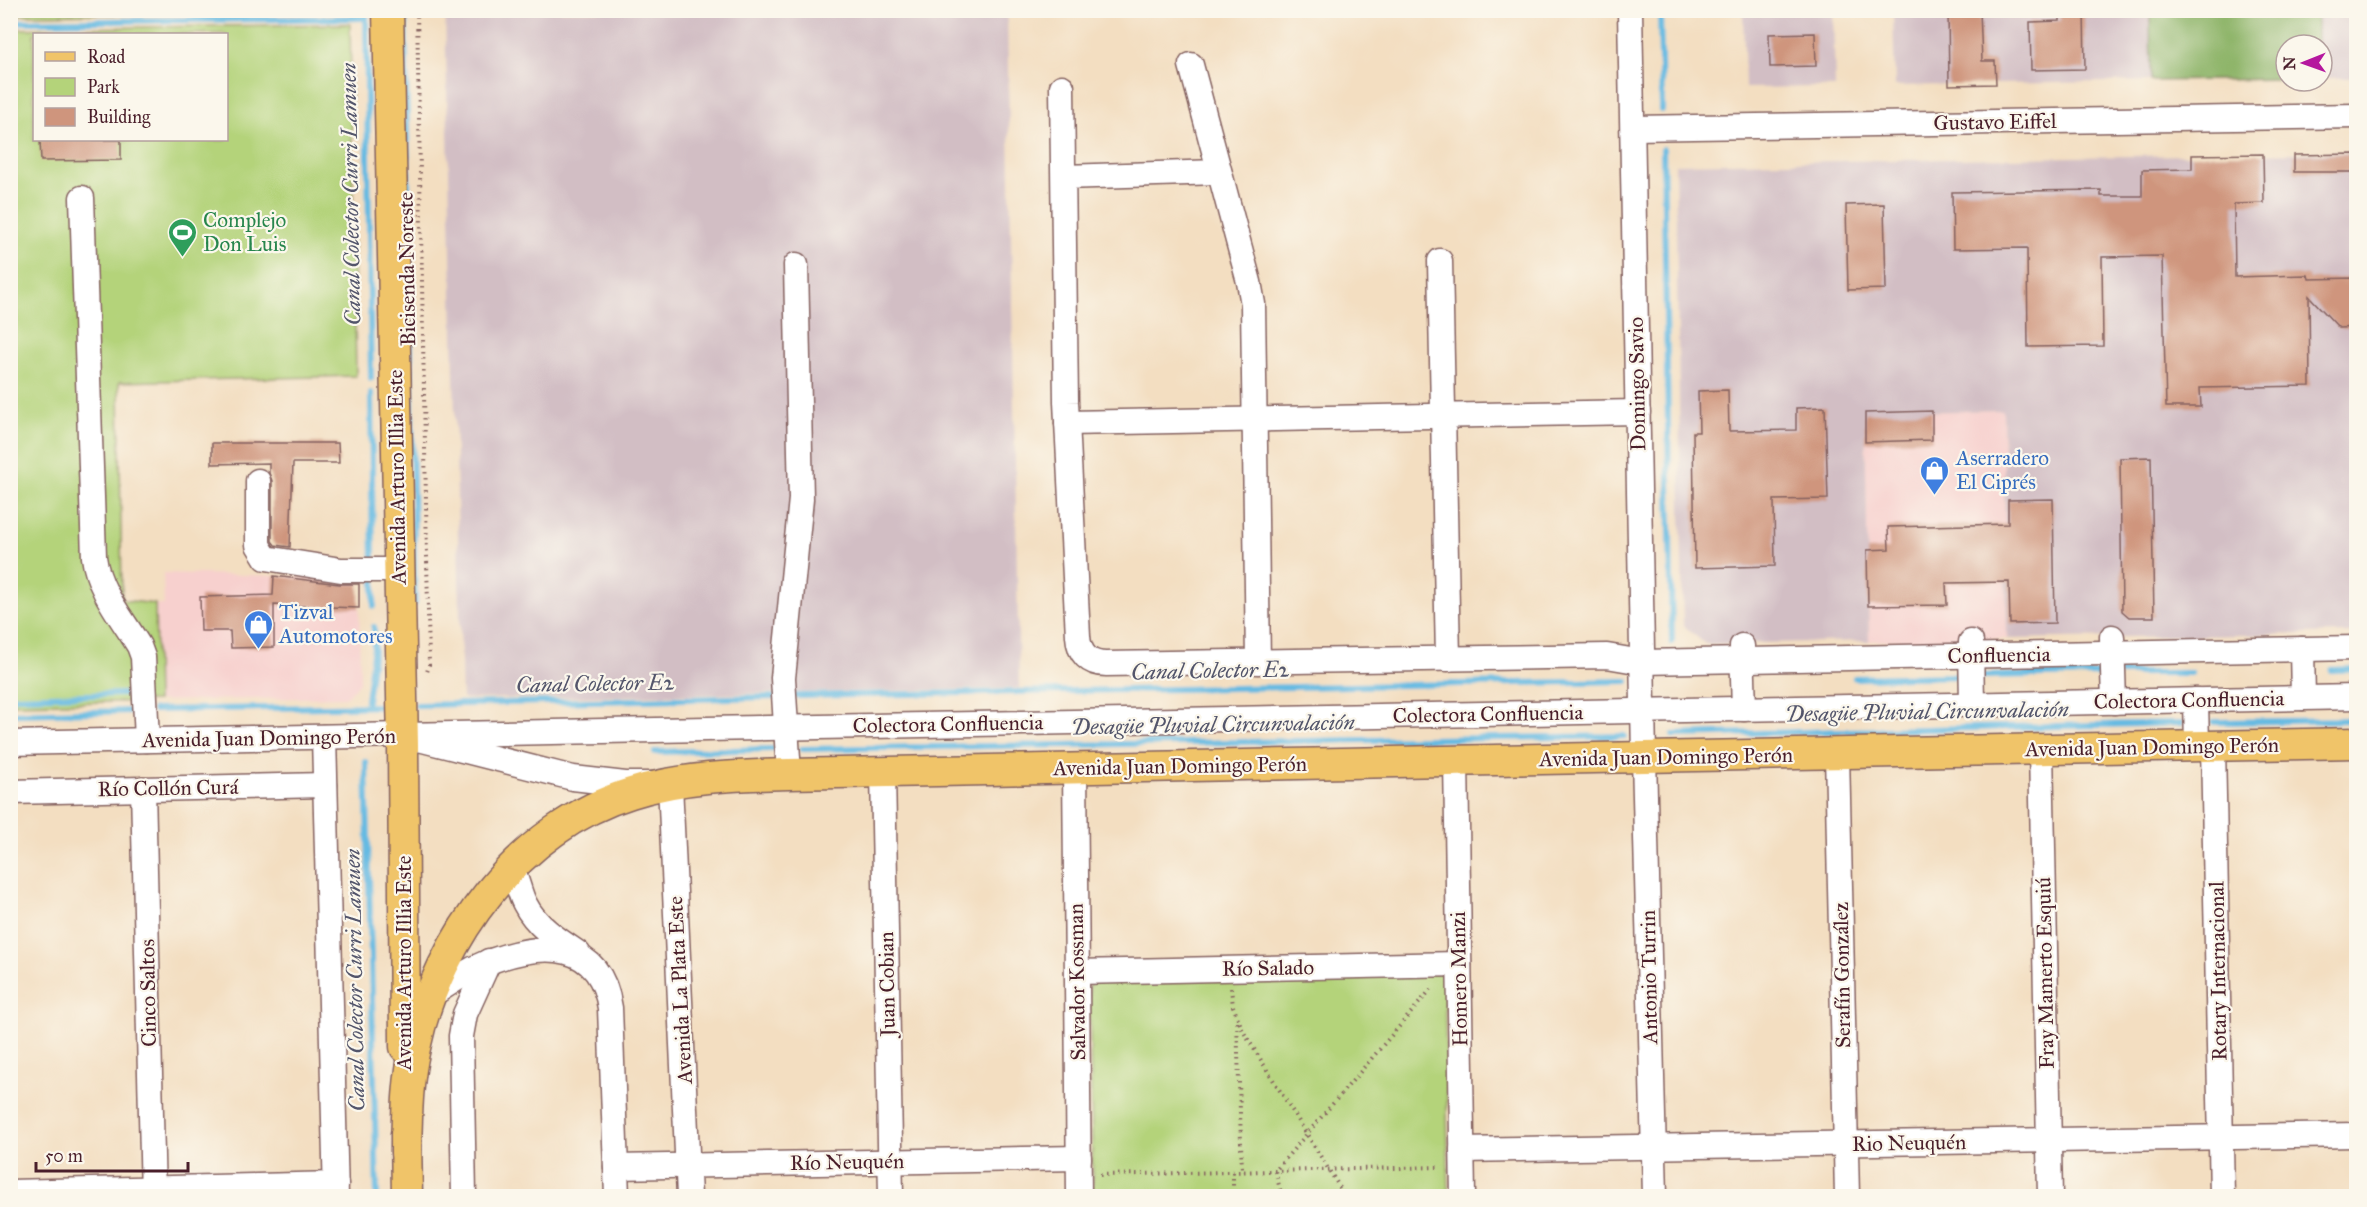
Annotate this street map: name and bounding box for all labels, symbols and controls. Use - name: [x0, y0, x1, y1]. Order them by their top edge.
- legend: [33, 33, 228, 141]
- north arrow: [2274, 33, 2334, 93]
- text: Road: [87, 46, 125, 68]
- text: N: [2280, 56, 2299, 70]
- water label: Canal Colector Curri Lamuen: [335, 62, 366, 326]
- text: Park: [87, 76, 120, 98]
- text: Building: [87, 106, 151, 129]
- street label: Gustavo Eiffel: [1933, 108, 2057, 136]
- street label: Bicisenda Noreste: [393, 191, 421, 346]
- place label: Complejo Don Luis: [203, 207, 286, 257]
- sports icon: Complejo Don Luis: [166, 216, 198, 258]
- street label: Domingo Savio: [1623, 316, 1651, 451]
- street label: Avenida Arturo Illia Este: [382, 369, 412, 586]
- place label: Aserradero El Ciprés: [1955, 445, 2049, 495]
- shop icon: Aserradero El Ciprés: [1919, 454, 1951, 496]
- place label: Tizval Automotores: [278, 599, 393, 649]
- shop icon: Tizval Automotores: [242, 608, 274, 650]
- street label: Confluencia: [1947, 641, 2051, 669]
- water label: Canal Colector E2: [1131, 656, 1290, 685]
- water label: Canal Colector E2: [516, 669, 675, 698]
- street label: Colectora Confluencia: [2093, 685, 2285, 715]
- water label: Desagüe Pluvial Circunvalación: [1785, 696, 2070, 727]
- street label: Colectora Confluencia: [1392, 699, 1584, 729]
- street label: Colectora Confluencia: [852, 709, 1044, 739]
- water label: Desagüe Pluvial Circunvalación: [1071, 709, 1356, 740]
- street label: Avenida Juan Domingo Perón: [141, 723, 396, 753]
- street label: Avenida Juan Domingo Perón: [2024, 732, 2279, 762]
- street label: Avenida Juan Domingo Perón: [1538, 742, 1793, 772]
- street label: Avenida Juan Domingo Perón: [1052, 751, 1307, 781]
- street label: Río Collón Curá: [97, 774, 239, 802]
- water label: Canal Colector Curri Lamuen: [339, 848, 370, 1112]
- street label: Avenida Arturo Illia Este: [391, 855, 417, 1071]
- street label: Fray Mamerto Esquiú: [2030, 877, 2060, 1069]
- street label: Rotary Internacional: [2203, 881, 2233, 1061]
- street label: Avenida La Plata Este: [662, 895, 698, 1086]
- street label: Serafín González: [1828, 901, 1856, 1048]
- street label: Salvador Kossman: [1063, 903, 1091, 1061]
- street label: Antonio Turrin: [1635, 910, 1663, 1045]
- street label: Homero Manzi: [1445, 911, 1473, 1047]
- street label: Juan Cobian: [873, 931, 901, 1039]
- street label: Cinco Saltos: [134, 939, 162, 1047]
- street label: Río Salado: [1222, 954, 1315, 982]
- street label: Rio Neuquén: [1852, 1129, 1966, 1157]
- scale bar: [36, 1135, 188, 1173]
- text: 50 m: [45, 1145, 83, 1167]
- street label: Río Neuquén: [790, 1148, 904, 1176]

